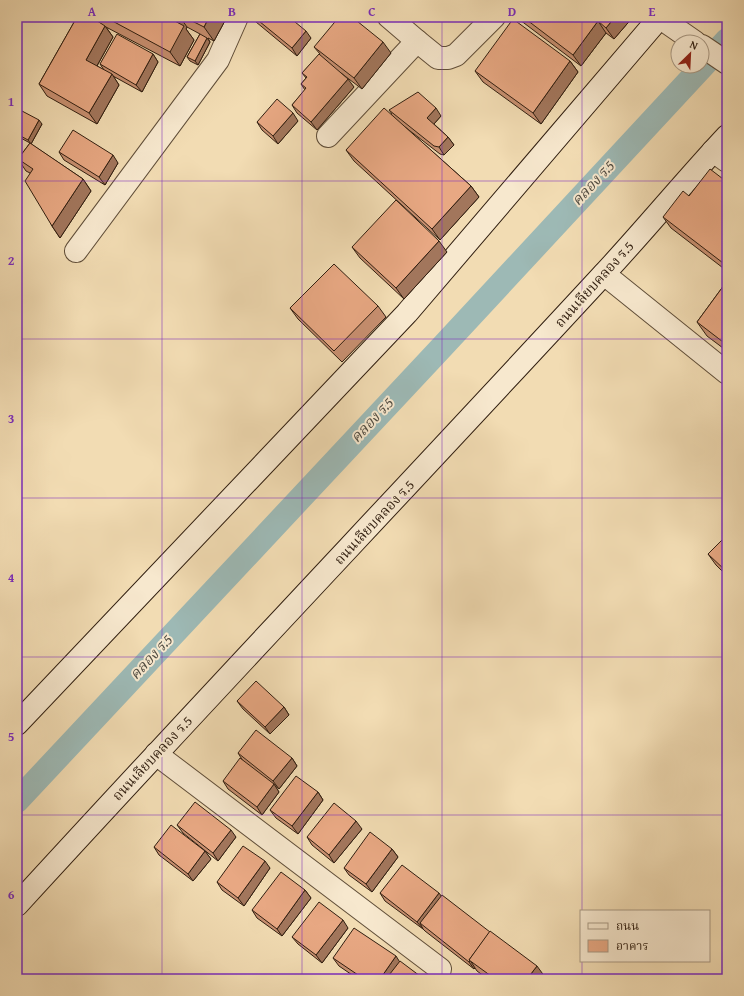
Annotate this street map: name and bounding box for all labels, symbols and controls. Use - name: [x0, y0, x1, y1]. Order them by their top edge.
- text: A: [88, 2, 97, 21]
- text: B: [228, 2, 236, 21]
- text: C: [368, 2, 376, 21]
- text: D: [508, 2, 516, 21]
- text: E: [649, 2, 656, 21]
- north arrow: [670, 34, 710, 74]
- text: N: [687, 36, 701, 54]
- text: 1: [8, 92, 14, 111]
- water label: คลอง ร.5: [566, 155, 619, 210]
- street label: ถนนเลียบคลอง ร.5: [550, 236, 638, 332]
- text: 2: [8, 251, 15, 270]
- water label: คลอง ร.5: [345, 392, 398, 447]
- text: 3: [8, 409, 14, 428]
- street label: ถนนเลียบคลอง ร.5: [329, 475, 419, 569]
- text: 4: [8, 568, 15, 587]
- water label: คลอง ร.5: [124, 629, 177, 684]
- street label: ถนนเลียบคลอง ร.5: [107, 711, 197, 805]
- text: 5: [8, 727, 15, 746]
- text: 6: [8, 885, 15, 904]
- legend: [580, 910, 710, 962]
- text: ถนน: [616, 917, 639, 934]
- text: อาคาร: [616, 937, 648, 954]

